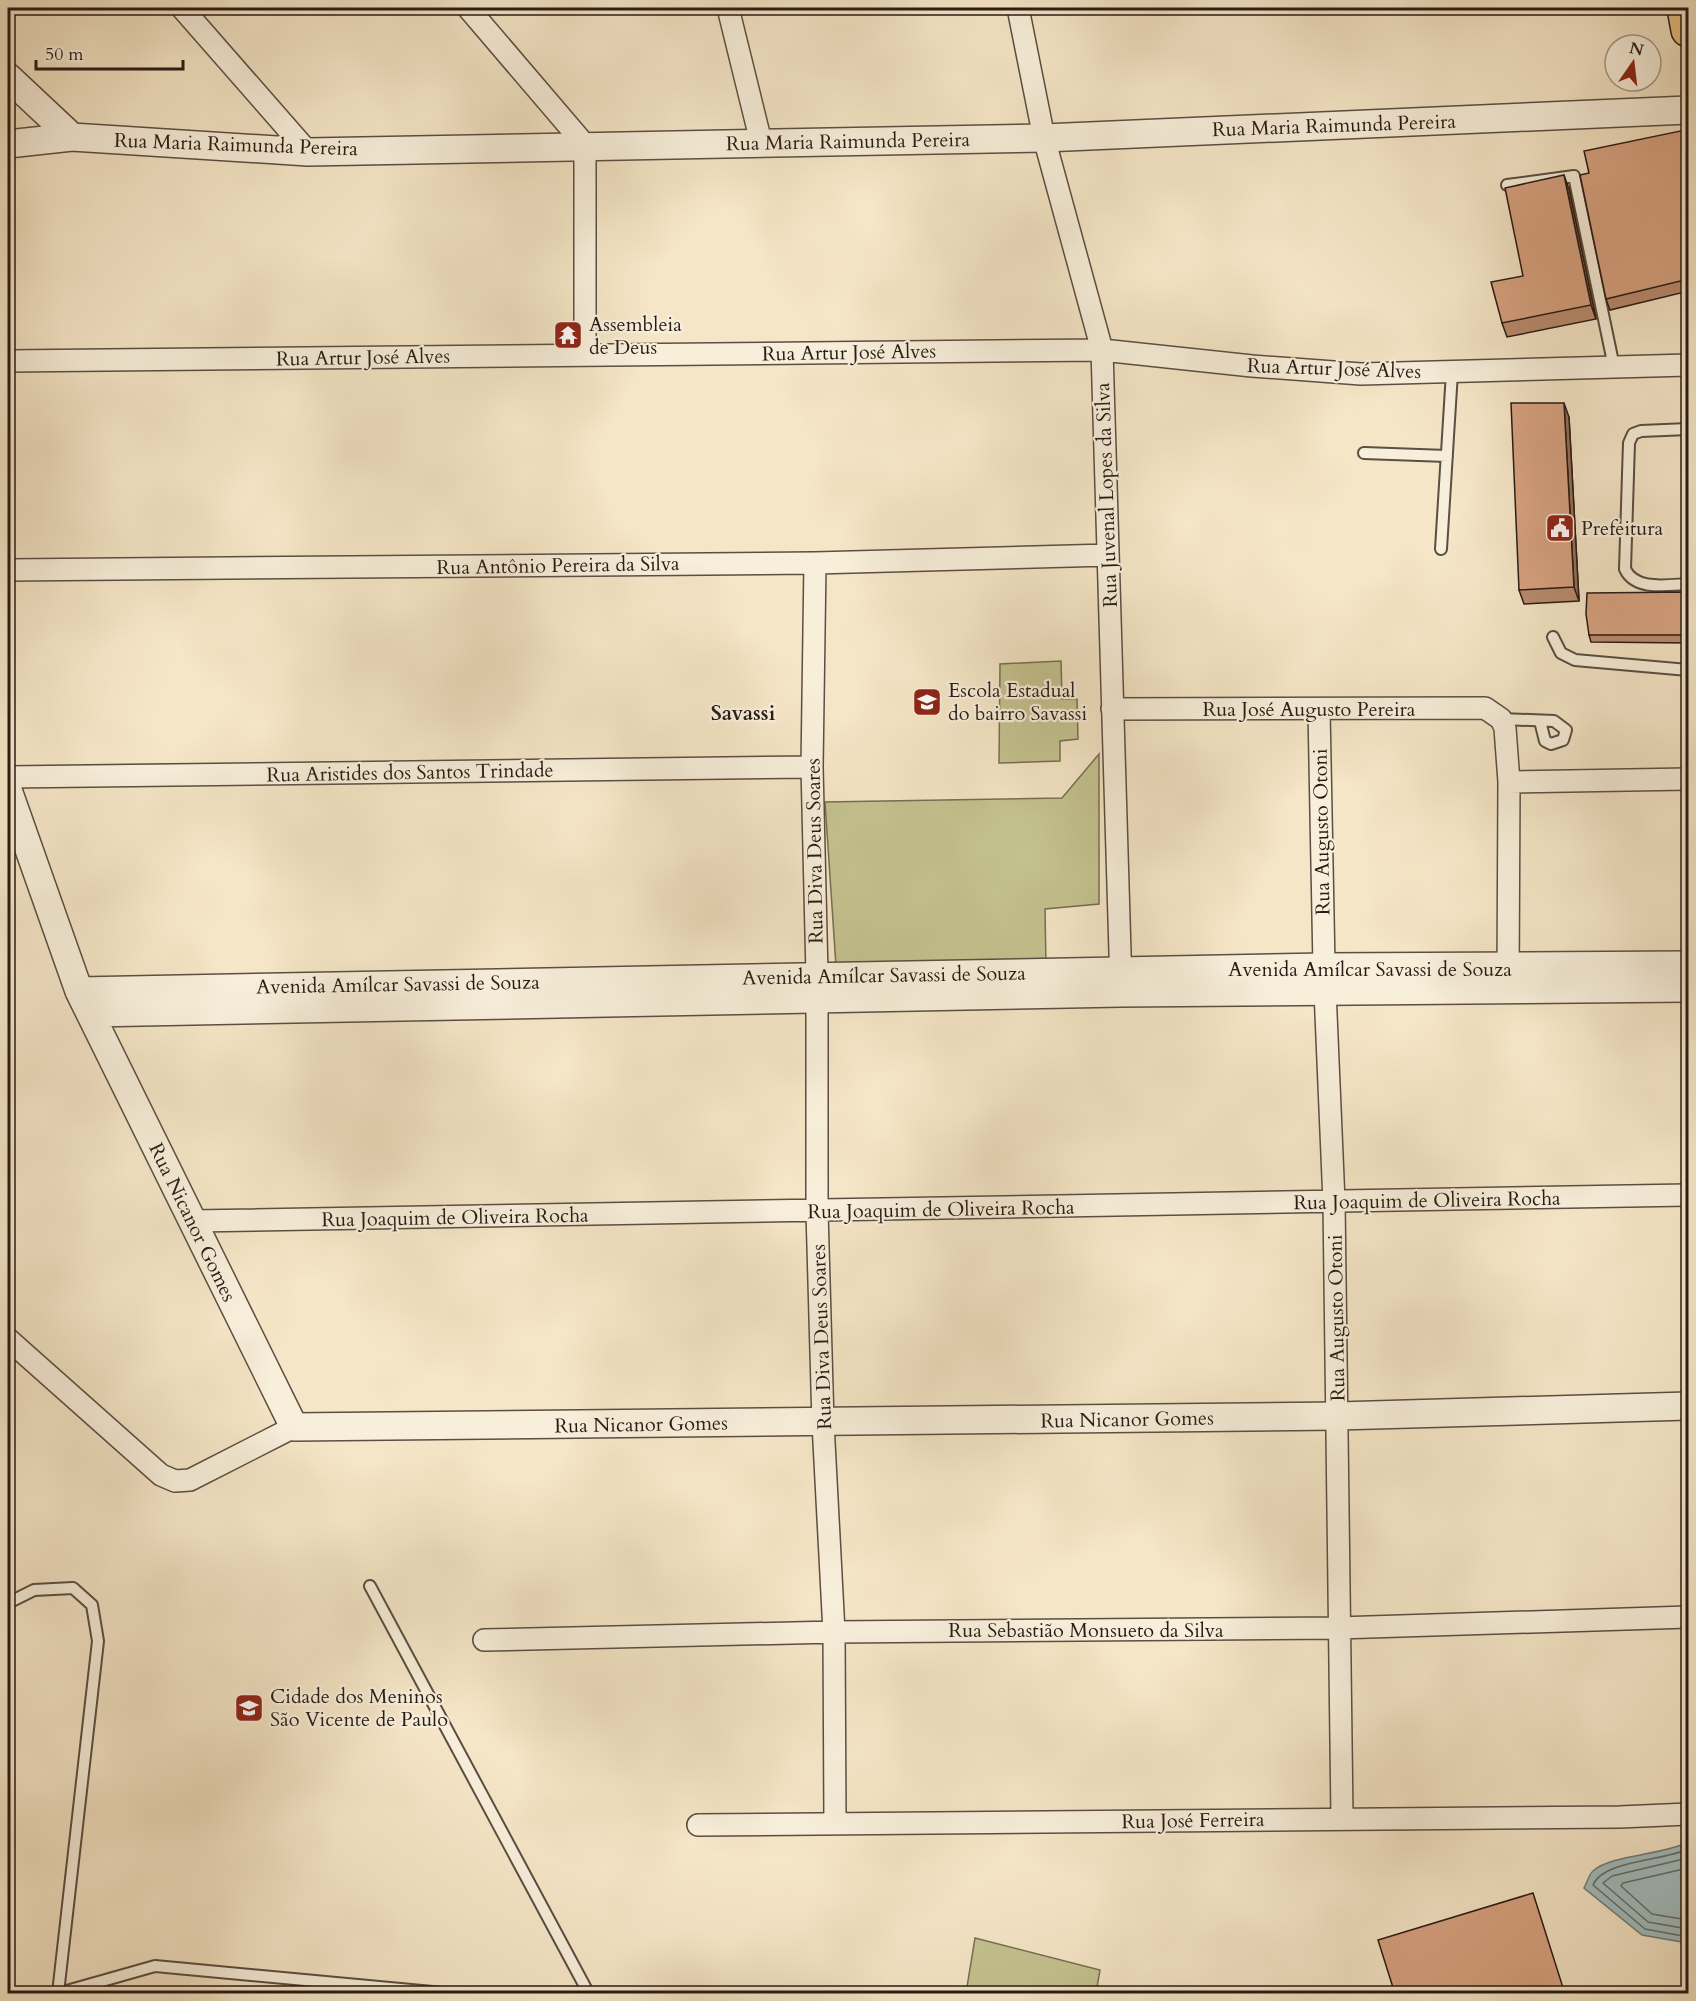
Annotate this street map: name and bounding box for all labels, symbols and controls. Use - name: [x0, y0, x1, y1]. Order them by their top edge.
- scale bar: [36, 33, 183, 71]
- north arrow: [1603, 33, 1663, 93]
- text: N: [1627, 37, 1646, 62]
- text: 50 m: [45, 42, 84, 67]
- street label: Rua Maria Raimunda Pereira: [1212, 108, 1457, 143]
- street label: Rua Maria Raimunda Pereira: [726, 126, 971, 157]
- street label: Rua Maria Raimunda Pereira: [114, 127, 359, 162]
- place label: Assembleia de Deus: [589, 311, 682, 361]
- temple icon: Assembleia de Deus: [552, 319, 584, 351]
- street label: Rua Artur José Alves: [762, 337, 936, 368]
- street label: Rua Artur José Alves: [276, 342, 450, 373]
- street label: Rua Artur José Alves: [1246, 352, 1422, 385]
- street label: Rua Juvenal Lopes da Silva: [1089, 382, 1124, 608]
- public building icon: Prefeitura: [1544, 512, 1576, 544]
- place label: Prefeitura: [1581, 515, 1664, 542]
- street label: Rua Antônio Pereira da Silva: [436, 550, 680, 581]
- place label: Escola Estadual do bairro Savassi: [948, 677, 1087, 727]
- school or university icon: Escola Estadual do bairro Savassi: [911, 686, 943, 718]
- street label: Rua José Augusto Pereira: [1203, 696, 1416, 723]
- district label: Savassi: [711, 699, 776, 728]
- street label: Rua Augusto Otoni: [1307, 748, 1336, 916]
- street label: Rua Aristides dos Santos Trindade: [266, 756, 554, 789]
- street label: Rua Diva Deus Soares: [799, 758, 830, 944]
- street label: Avenida Amílcar Savassi de Souza: [1228, 956, 1512, 983]
- street label: Avenida Amílcar Savassi de Souza: [742, 960, 1026, 991]
- street label: Avenida Amílcar Savassi de Souza: [256, 969, 540, 1000]
- street label: Rua Nicanor Gomes: [142, 1138, 243, 1306]
- street label: Rua Joaquim de Oliveira Rocha: [1293, 1185, 1561, 1216]
- street label: Rua Joaquim de Oliveira Rocha: [807, 1194, 1075, 1225]
- street label: Rua Joaquim de Oliveira Rocha: [321, 1202, 589, 1233]
- street label: Rua Augusto Otoni: [1322, 1234, 1351, 1402]
- street label: Rua Diva Deus Soares: [805, 1244, 838, 1430]
- street label: Rua Nicanor Gomes: [1040, 1404, 1214, 1435]
- street label: Rua Nicanor Gomes: [554, 1409, 728, 1440]
- street label: Rua Sebastião Monsueto da Silva: [948, 1617, 1224, 1644]
- place label: Cidade dos Meninos São Vicente de Paulo: [270, 1683, 448, 1733]
- school or university icon: Cidade dos Meninos São Vicente de Paulo: [233, 1692, 265, 1724]
- street label: Rua José Ferreira: [1121, 1806, 1265, 1835]

